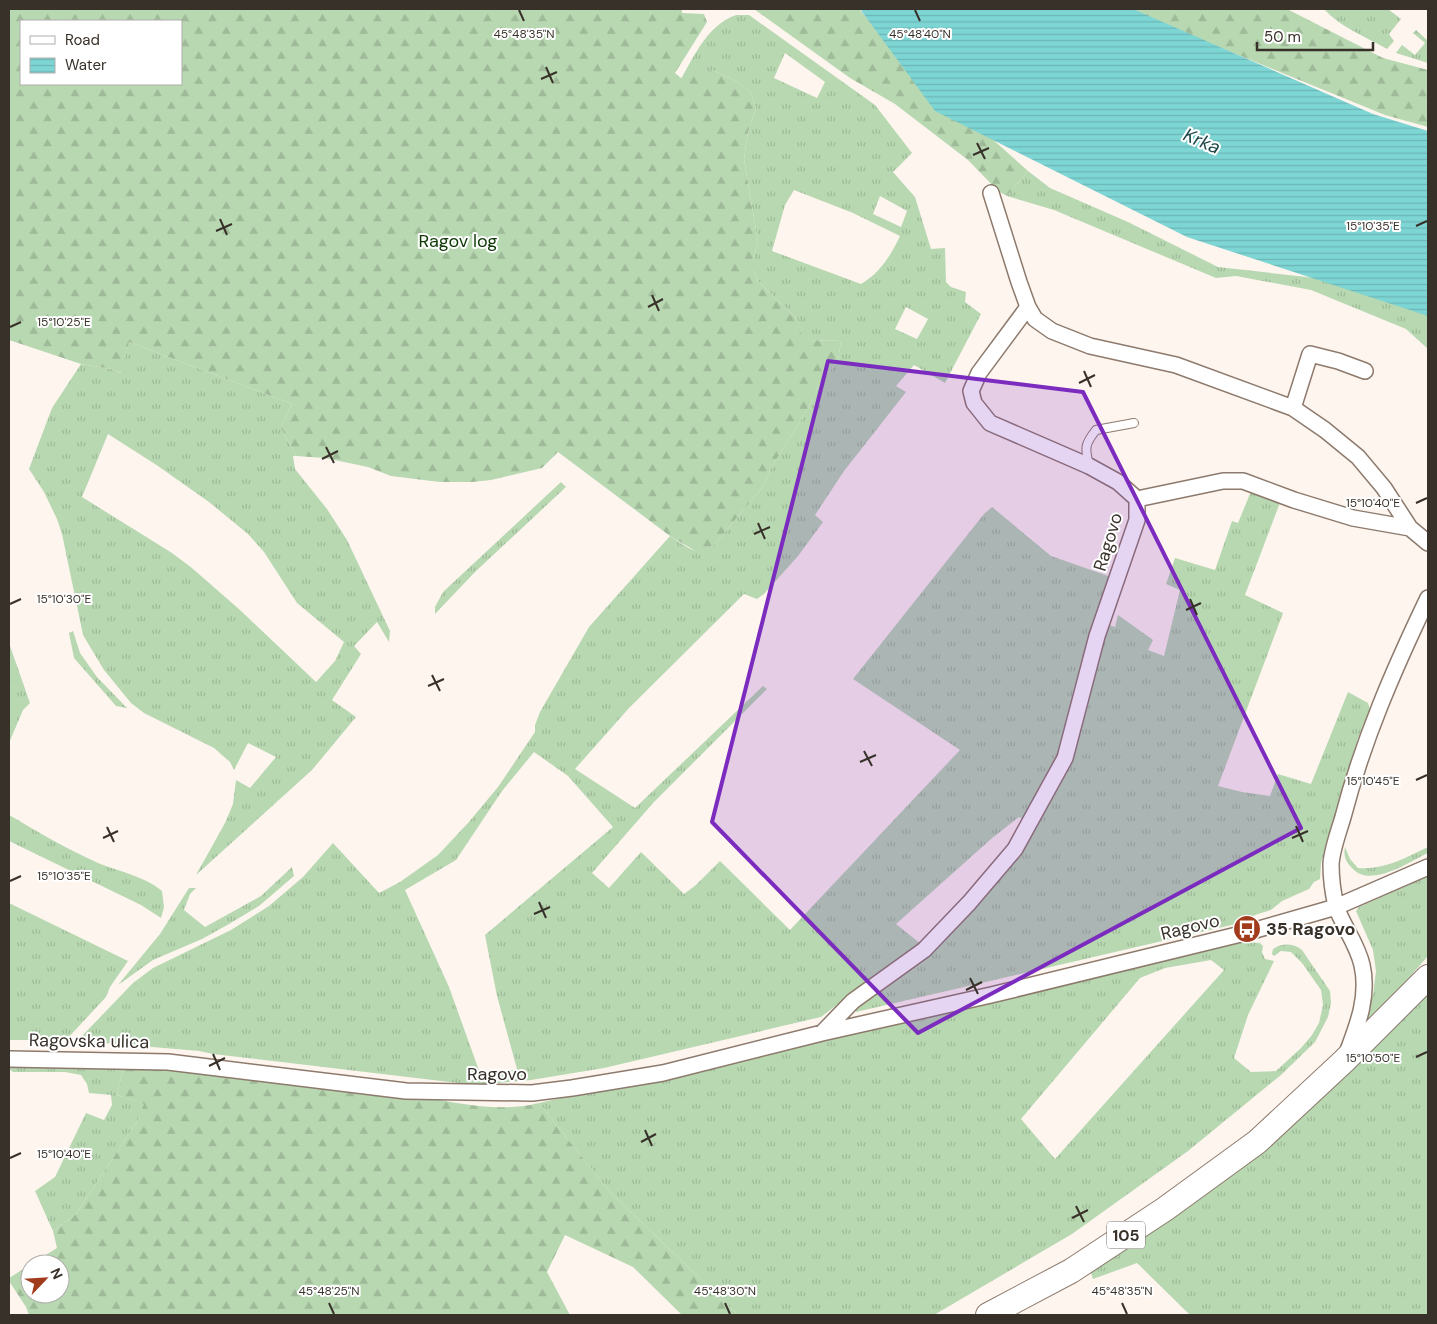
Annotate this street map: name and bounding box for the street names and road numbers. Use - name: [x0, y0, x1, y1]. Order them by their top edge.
- street label: Ragovo: [1088, 510, 1128, 574]
- street label: Ragovo: [1158, 908, 1222, 946]
- street label: Ragovska ulica: [29, 1028, 149, 1054]
- street label: Ragovo: [467, 1062, 527, 1086]
- road number: 105: [1107, 1222, 1145, 1248]

